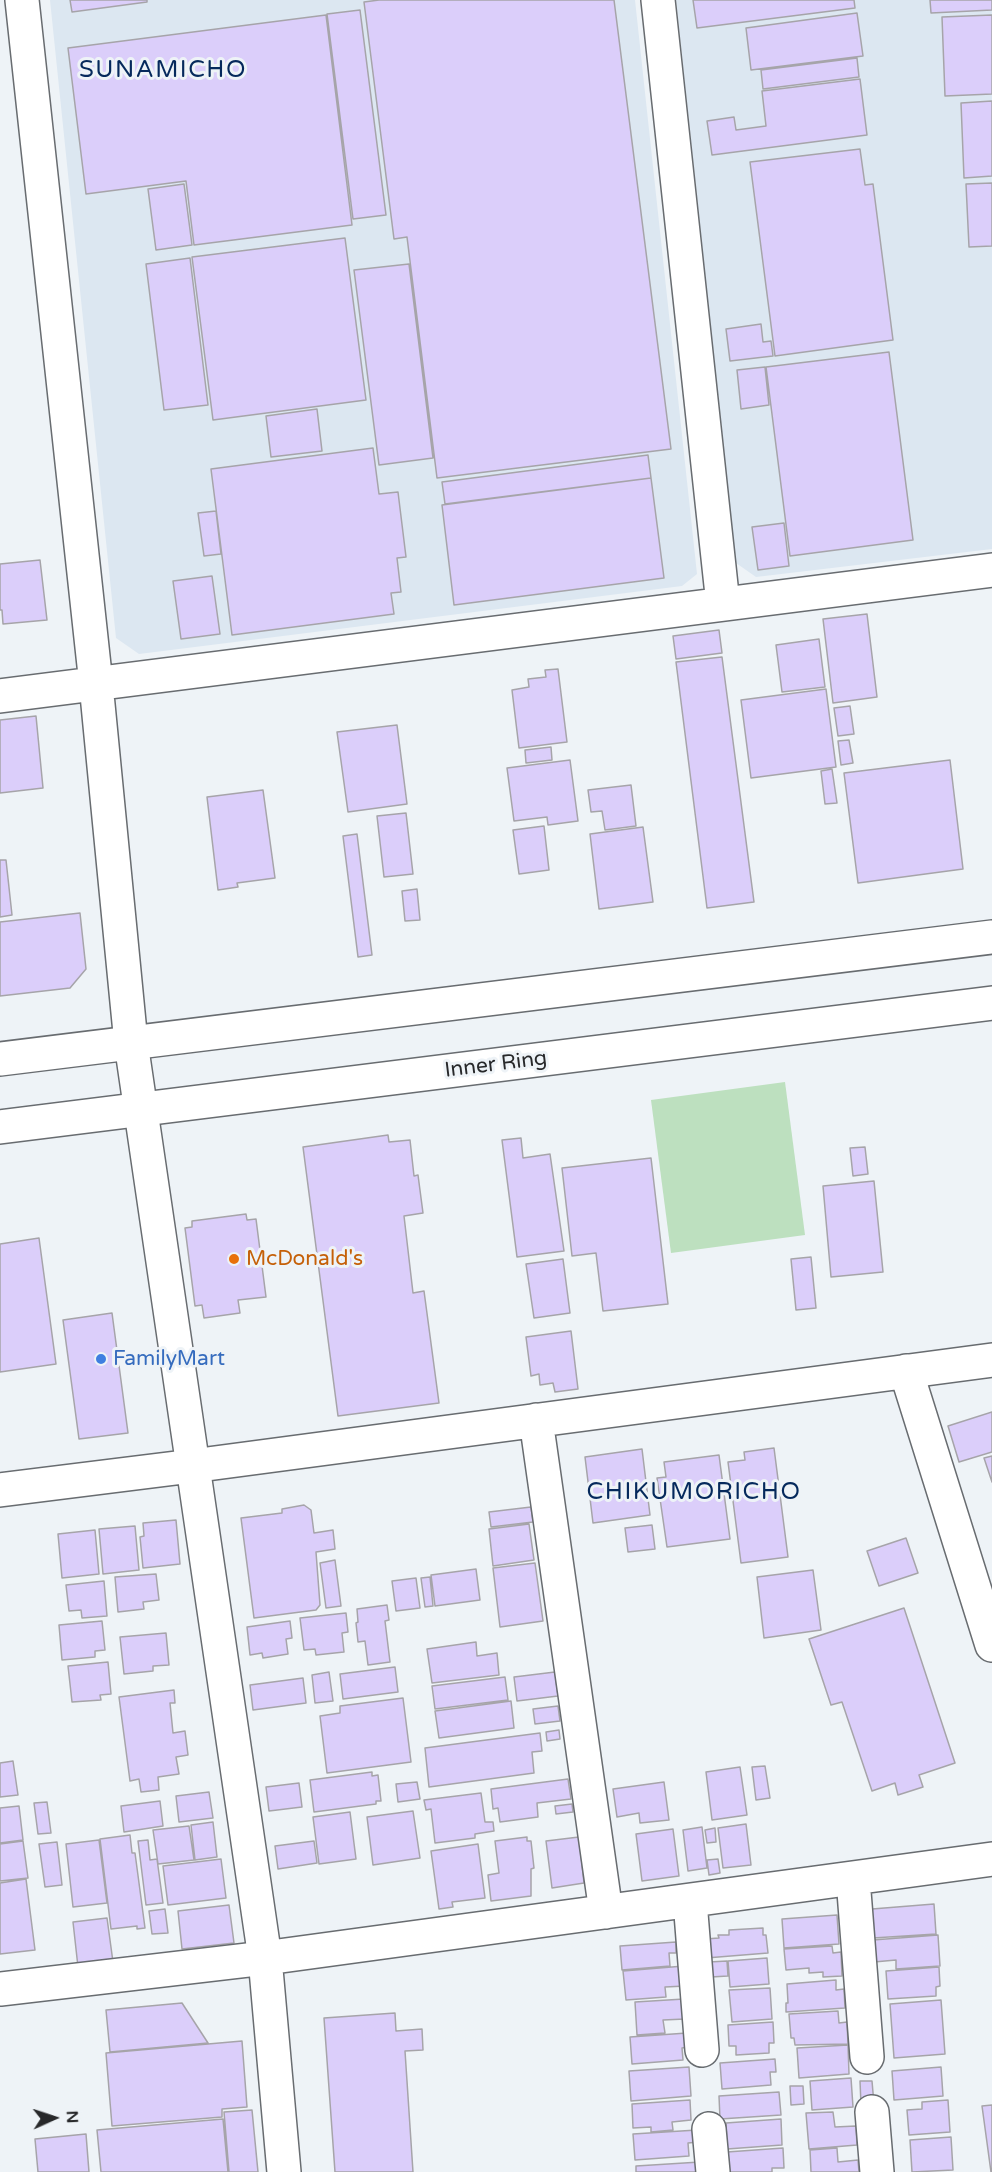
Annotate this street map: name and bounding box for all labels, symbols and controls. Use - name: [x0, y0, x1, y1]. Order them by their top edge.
- district label: SUNAMICHO: [79, 57, 247, 85]
- street label: Inner Ring: [443, 1046, 549, 1084]
- place label: McDonald's: [246, 1246, 363, 1272]
- marker: McDonald's: [227, 1252, 241, 1266]
- place label: FamilyMart: [113, 1346, 225, 1372]
- marker: FamilyMart: [94, 1352, 108, 1366]
- district label: CHIKUMORICHO: [587, 1479, 801, 1507]
- north arrow: [24, 2088, 84, 2148]
- text: N: [62, 2110, 82, 2124]

